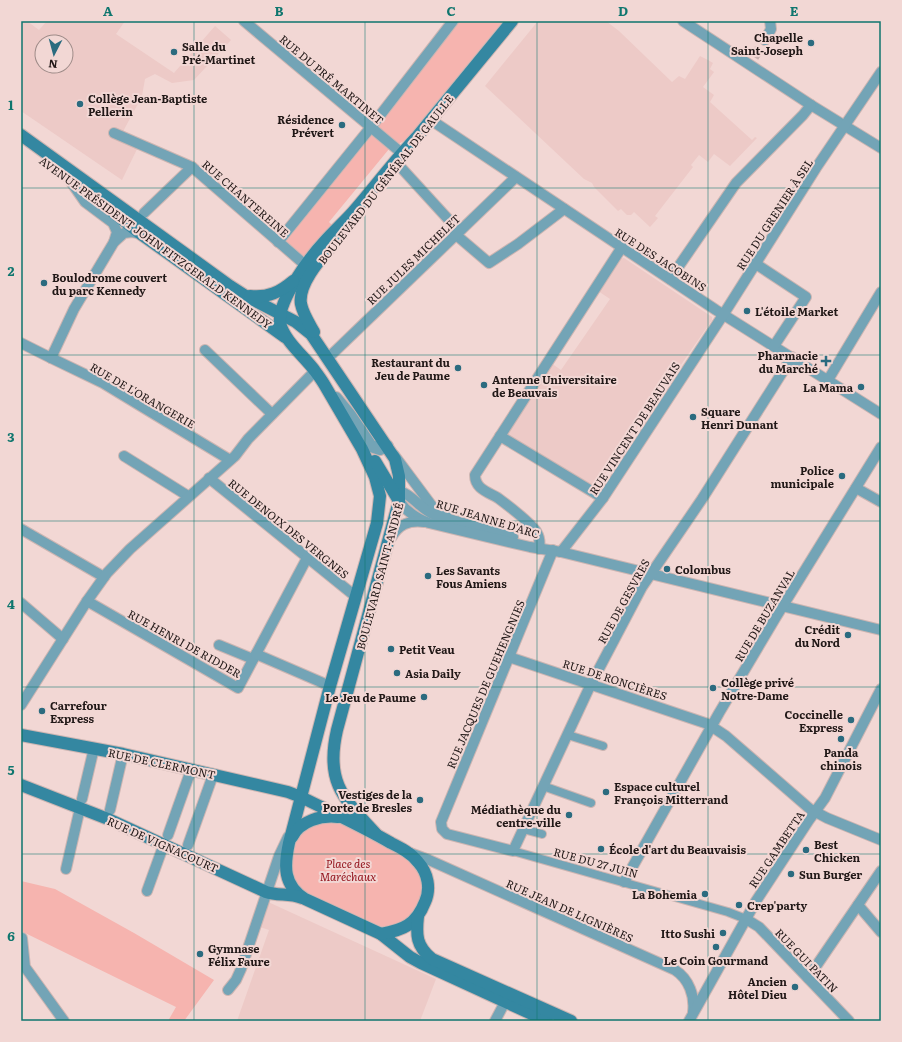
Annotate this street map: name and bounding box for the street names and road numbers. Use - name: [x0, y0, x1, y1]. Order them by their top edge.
- street label: RUE DU PRÉ MARTINET: [276, 31, 388, 127]
- street label: BOULEVARD DU GÉNÉRAL DE GAULLE: [314, 91, 456, 267]
- street label: AVENUE PRÉSIDENT JOHN FITZGERALD KENNEDY: [36, 152, 276, 332]
- street label: RUE DU GRENIER À SEL: [732, 155, 816, 273]
- street label: RUE CHANTEREINE: [199, 156, 293, 240]
- street label: RUE JULES MICHELET: [363, 210, 463, 308]
- street label: RUE DES JACOBINS: [612, 223, 710, 295]
- street label: RUE DE L'ORANGERIE: [87, 358, 199, 432]
- street label: RUE VINCENT DE BEAUVAIS: [585, 358, 683, 498]
- street label: RUE DENOIX DES VERGNES: [225, 474, 353, 582]
- street label: RUE JEANNE D'ARC: [434, 495, 542, 541]
- street label: BOULEVARD SAINT-ANDRÉ: [352, 501, 406, 651]
- street label: RUE DE GESVRES: [593, 556, 653, 646]
- street label: RUE DE BUZANVAL: [730, 566, 798, 664]
- street label: RUE JACQUES DE GUEHENGNIES: [442, 597, 528, 771]
- street label: RUE HENRI DE RIDDER: [125, 605, 245, 681]
- street label: RUE DE RONCIÈRES: [561, 655, 669, 703]
- street label: RUE DE CLERMONT: [107, 744, 217, 782]
- street label: RUE GAMBETTA: [744, 807, 808, 891]
- street label: RUE DE VIGNACOURT: [105, 812, 221, 876]
- street label: RUE DU 27 JUIN: [552, 843, 640, 881]
- street label: RUE JEAN DE LIGNIÈRES: [504, 875, 636, 945]
- street label: RUE GUI PATIN: [772, 924, 842, 996]

